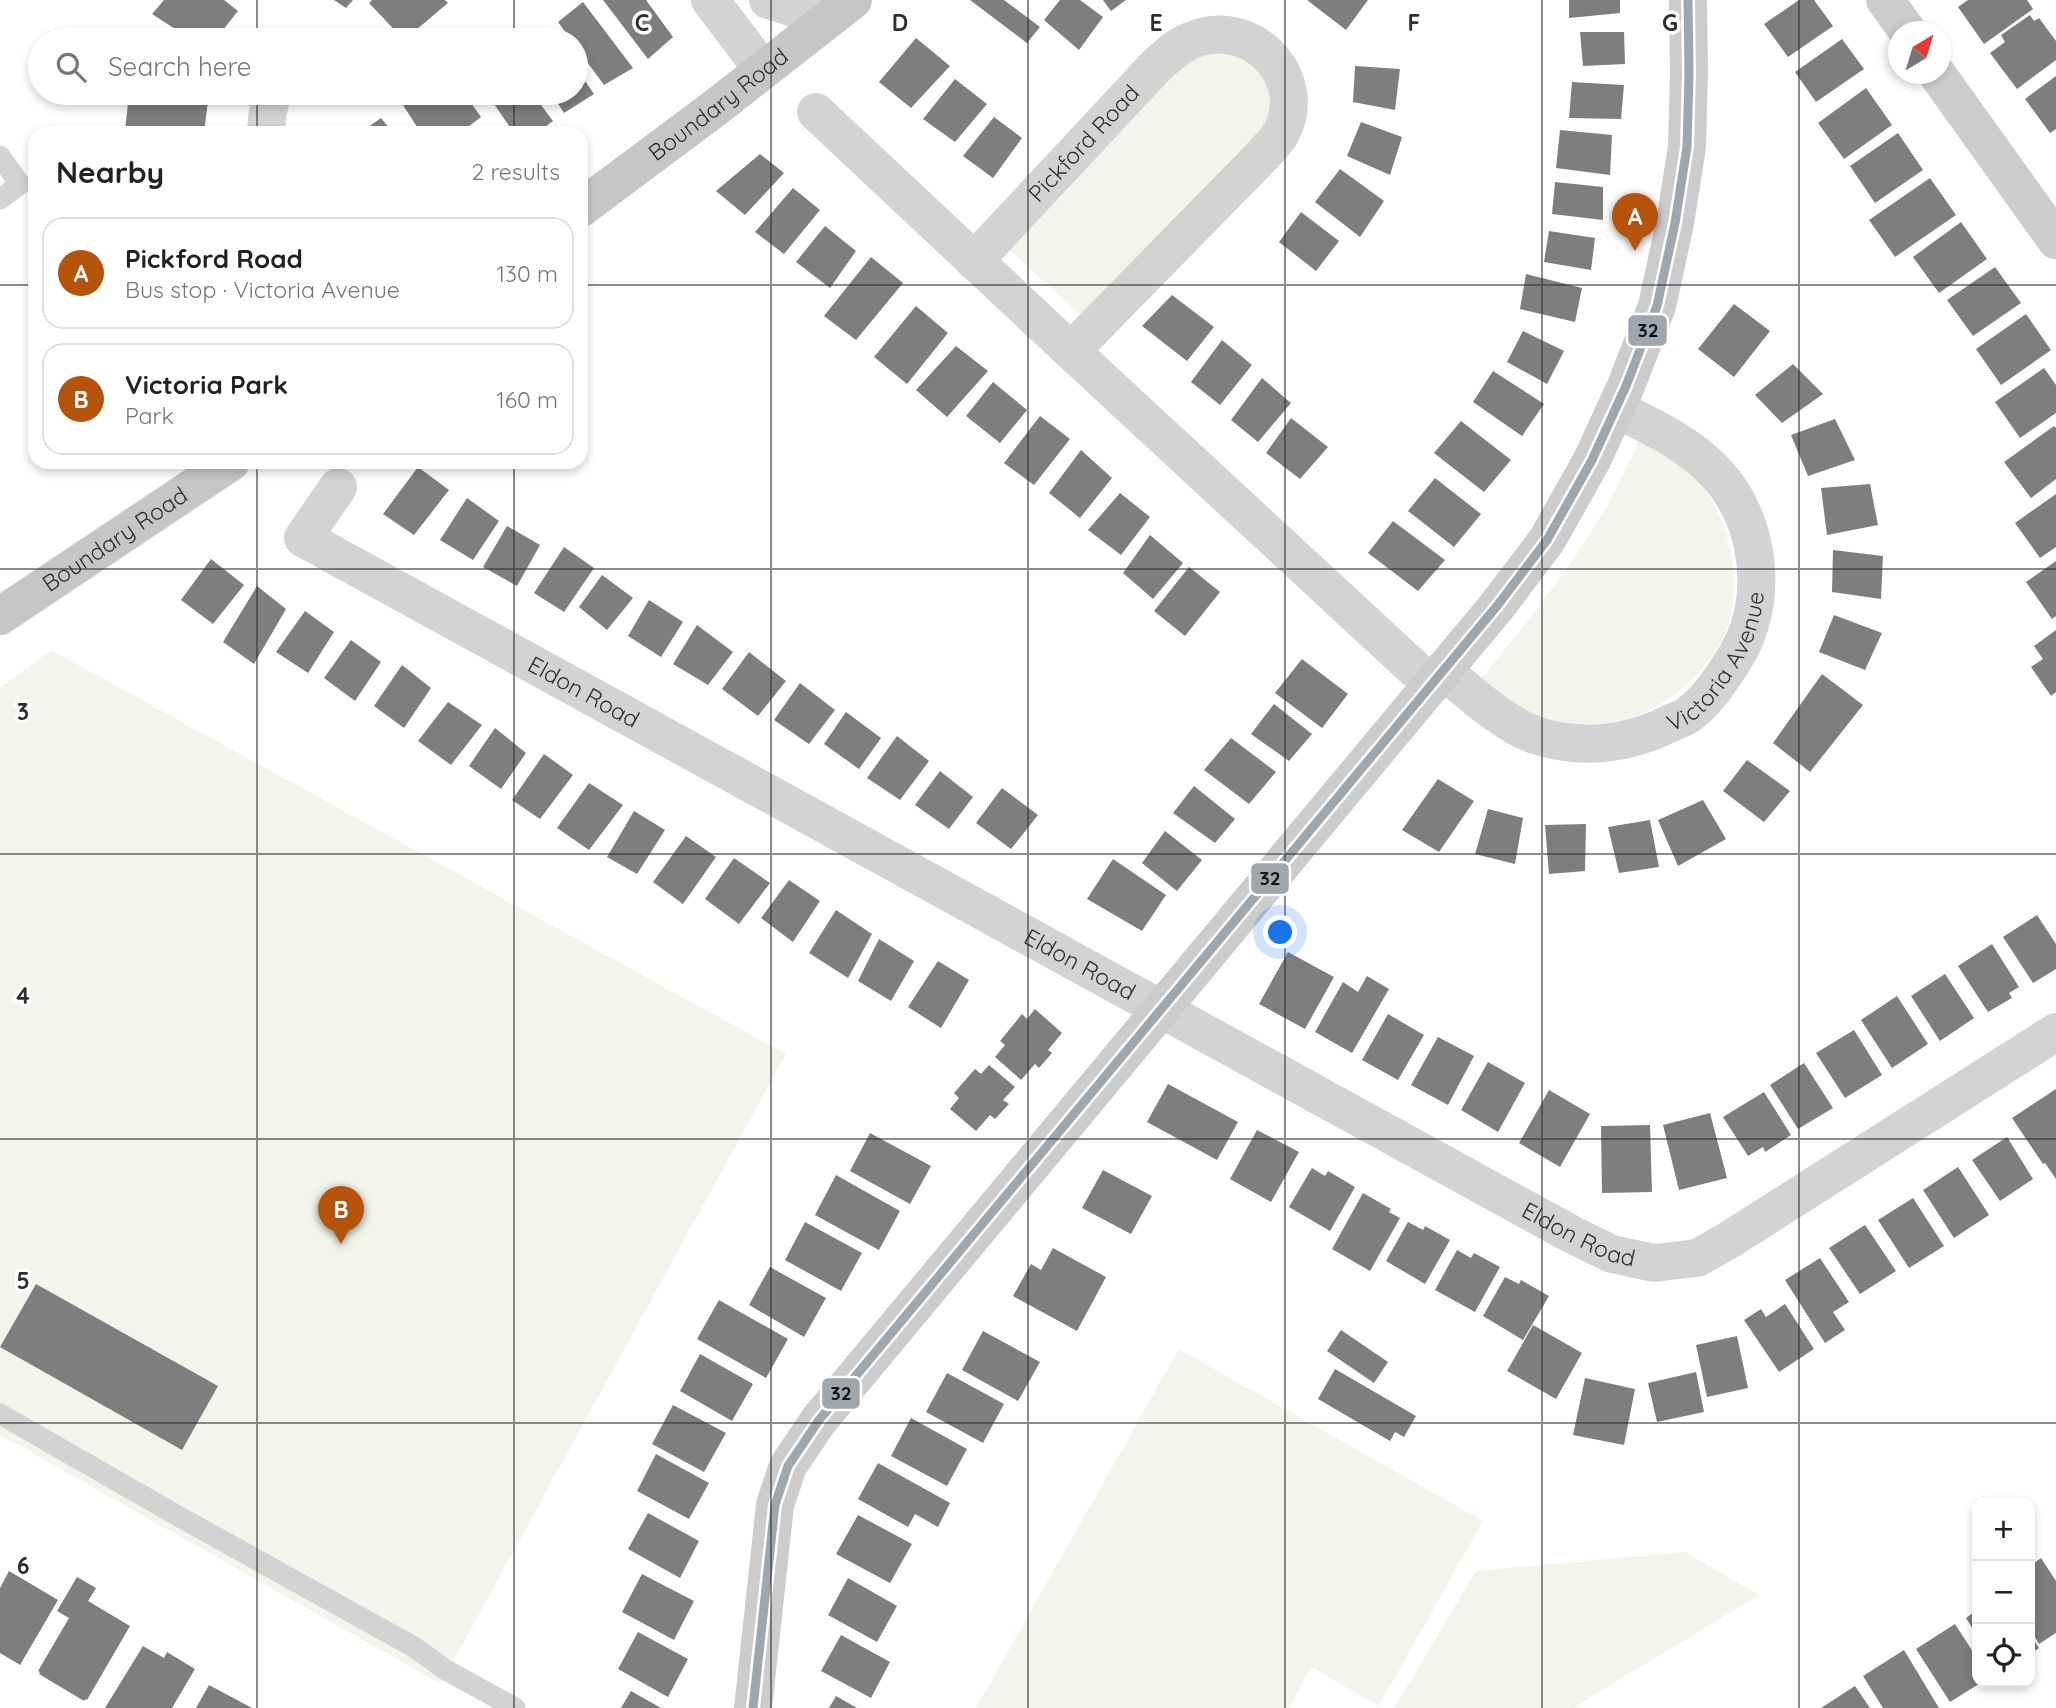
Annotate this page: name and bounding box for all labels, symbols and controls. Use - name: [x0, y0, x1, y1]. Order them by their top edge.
- text: C: [635, 8, 649, 37]
- text: D: [892, 8, 908, 37]
- text: E: [1149, 8, 1163, 37]
- text: F: [1408, 8, 1420, 37]
- text: G: [1662, 8, 1678, 37]
- north arrow: [1888, 21, 1951, 84]
- search box: [28, 28, 588, 105]
- street label: Boundary Road: [642, 41, 794, 167]
- icon: search: [52, 48, 90, 86]
- text: Search here: [108, 50, 252, 83]
- street label: Pickford Road: [1022, 78, 1145, 208]
- text: Nearby: [56, 153, 164, 191]
- text: 2 results: [471, 157, 560, 186]
- pin: A: [1612, 193, 1658, 251]
- text: Pickford Road: [125, 242, 303, 275]
- text: A: [74, 259, 88, 288]
- text: 130 m: [496, 259, 558, 288]
- text: Bus stop · Victoria Avenue: [125, 275, 400, 304]
- line badge: 32: [1627, 314, 1668, 347]
- text: 32: [1637, 318, 1659, 342]
- text: Victoria Park: [125, 368, 288, 401]
- text: B: [73, 385, 89, 414]
- text: 160 m: [496, 385, 558, 414]
- text: Park: [125, 401, 174, 430]
- street label: Boundary Road: [36, 480, 193, 598]
- street label: Victoria Avenue: [1662, 590, 1770, 737]
- street label: Eldon Road: [523, 649, 645, 734]
- text: 3: [17, 697, 29, 726]
- line badge: 32: [1250, 862, 1290, 895]
- text: 32: [1259, 866, 1281, 890]
- your location: [1263, 915, 1297, 949]
- street label: Eldon Road: [1019, 922, 1141, 1006]
- text: 4: [16, 981, 30, 1010]
- pin: B: [318, 1186, 364, 1244]
- street label: Eldon Road: [1517, 1195, 1638, 1273]
- text: 5: [16, 1266, 30, 1295]
- line badge: 32: [821, 1377, 861, 1410]
- text: 32: [830, 1381, 852, 1405]
- map controls: [1972, 1498, 2035, 1687]
- button: +: [1972, 1498, 2035, 1561]
- text: 6: [17, 1551, 29, 1580]
- button: −: [1972, 1561, 2035, 1624]
- button: locate: [1972, 1624, 2035, 1687]

